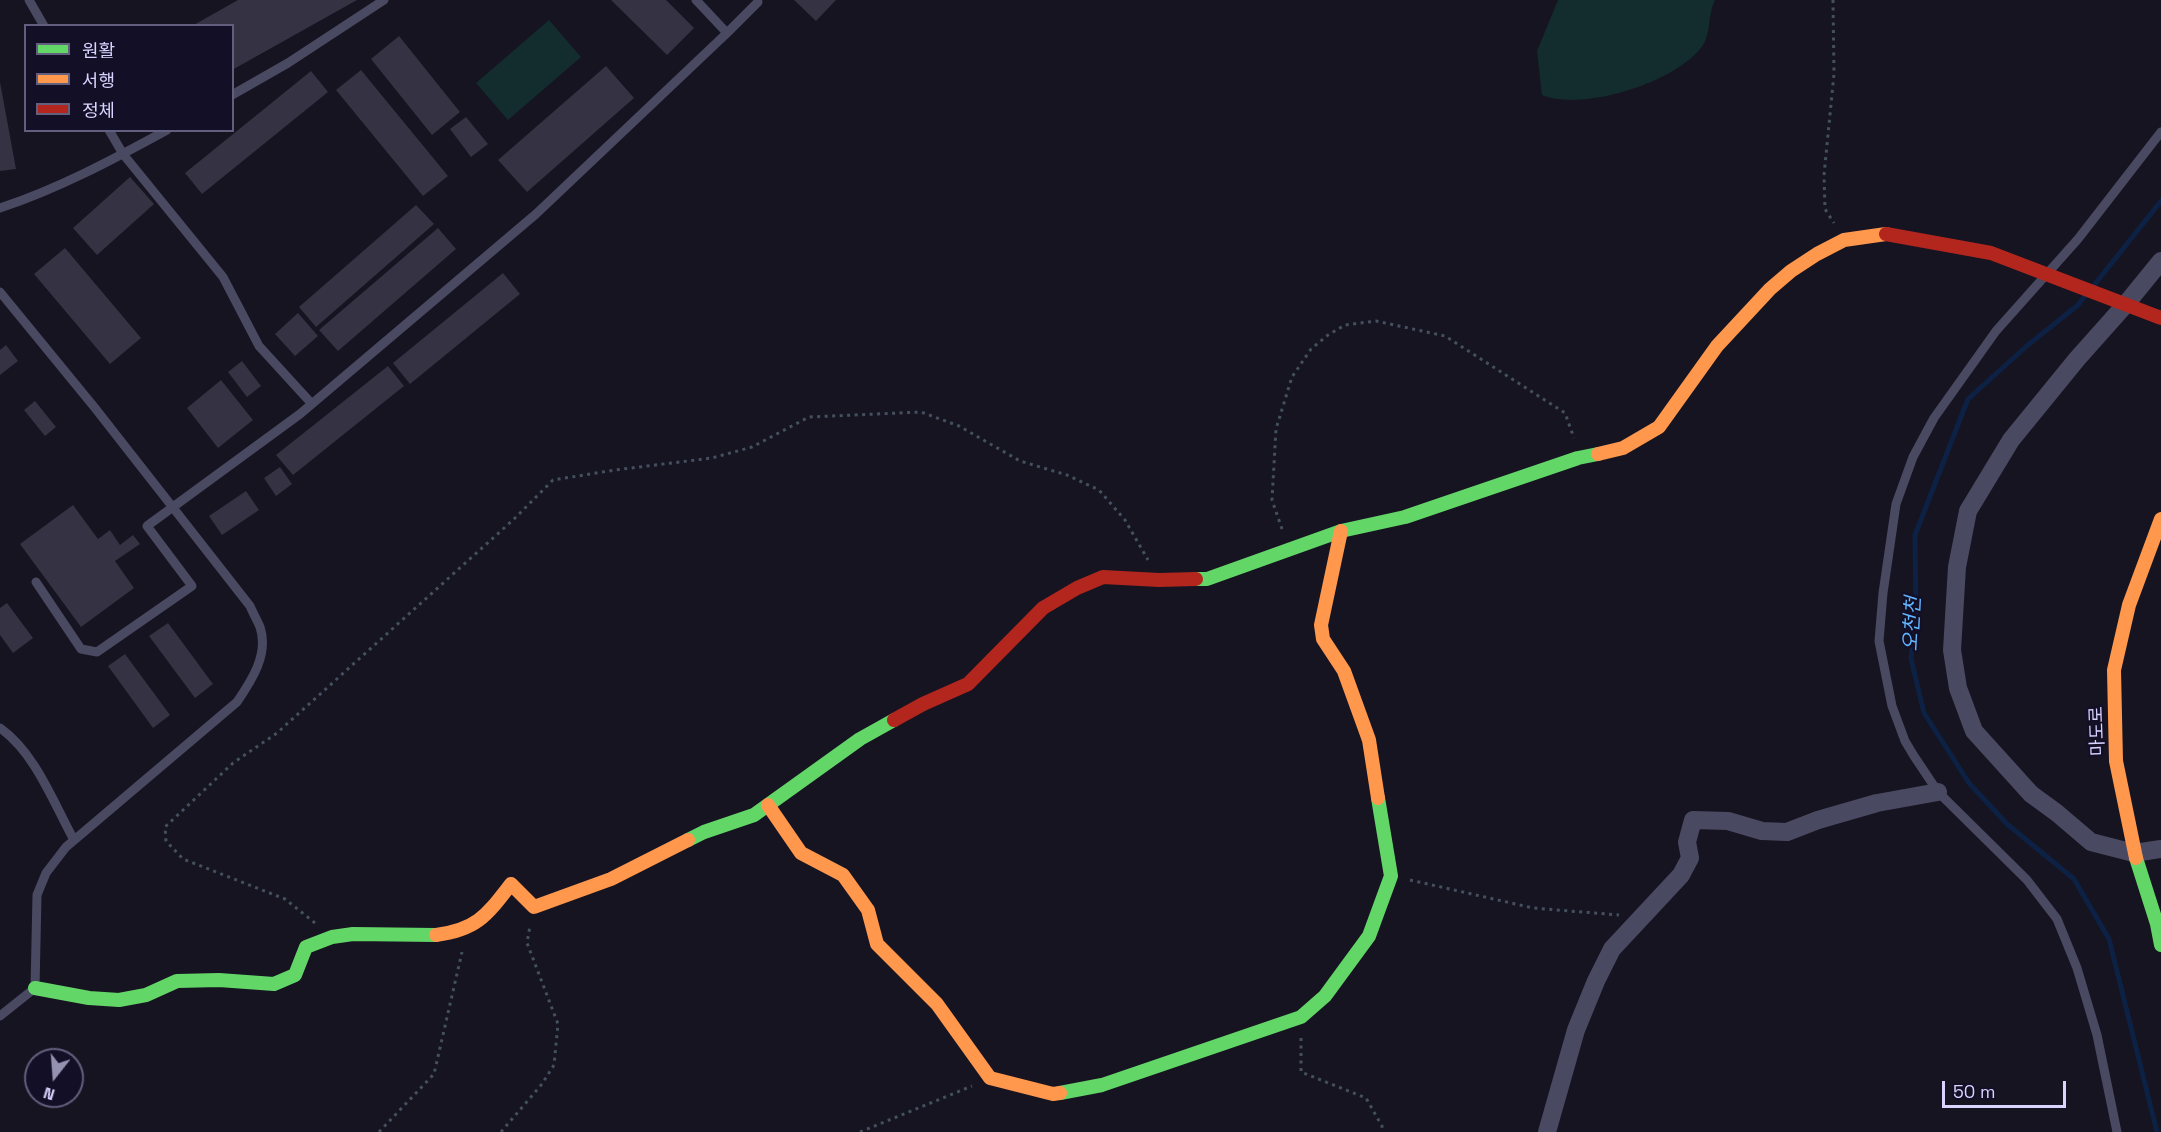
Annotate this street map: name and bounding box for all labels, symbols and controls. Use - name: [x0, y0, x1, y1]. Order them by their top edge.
- legend: [24, 24, 234, 132]
- text: 원활: [82, 39, 115, 62]
- text: 서행: [82, 69, 115, 92]
- text: 정체: [82, 99, 115, 122]
- water label: 오천천: [1900, 596, 1926, 652]
- street label: 마도로: [2086, 706, 2110, 756]
- north arrow: [24, 1048, 84, 1108]
- scale bar: [1945, 1069, 2070, 1107]
- text: 50 m: [1953, 1080, 1995, 1103]
- text: N: [41, 1082, 57, 1105]

